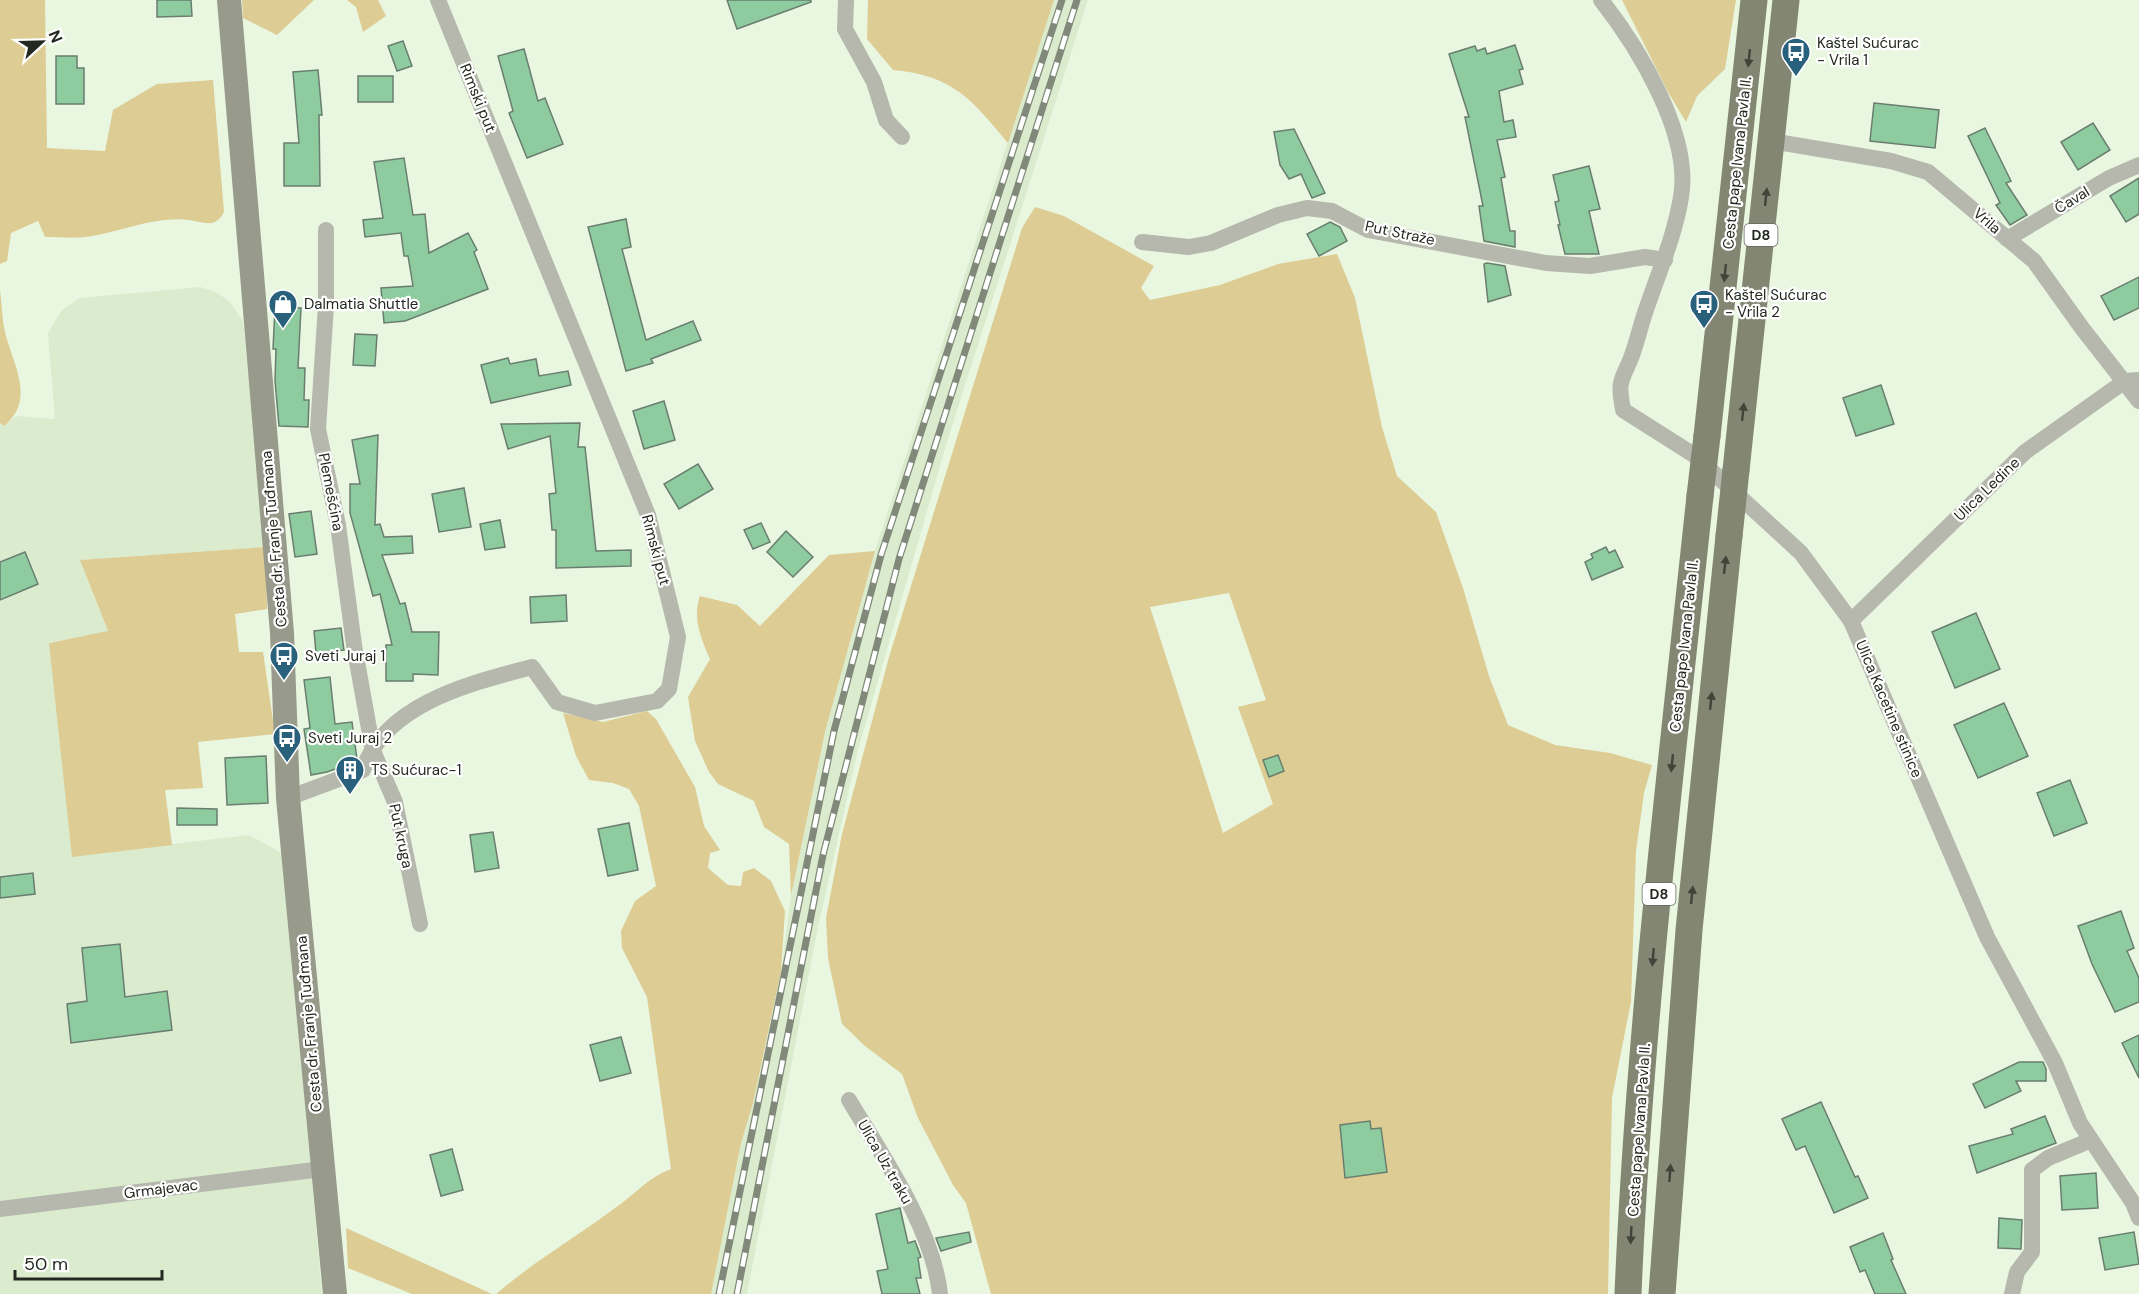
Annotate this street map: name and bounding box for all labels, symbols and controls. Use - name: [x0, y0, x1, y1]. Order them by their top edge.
- north arrow: [12, 12, 72, 72]
- text: N: [44, 27, 67, 46]
- place label: Kaštel Sućurac - Vrila 1: [1817, 33, 1919, 70]
- bus stop icon: Kaštel Sućurac - Vrila 1: [1780, 36, 1812, 78]
- one-way arrow: [1744, 49, 1754, 68]
- street label: Rimski put: [455, 61, 501, 135]
- street label: Cesta pape Ivana Pavla II.: [1718, 76, 1756, 250]
- street label: Čaval: [2051, 182, 2093, 218]
- one-way arrow: [1761, 188, 1770, 207]
- street label: Vrila: [1969, 204, 2005, 238]
- street label: Put Straže: [1363, 216, 1437, 250]
- road number: D8: [1744, 224, 1778, 246]
- one-way arrow: [1720, 264, 1730, 283]
- place label: Kaštel Sućurac - Vrila 2: [1725, 285, 1827, 322]
- shop icon: Dalmatia Shuttle: [267, 288, 299, 330]
- bus stop icon: Kaštel Sućurac - Vrila 2: [1688, 288, 1720, 330]
- place label: Dalmatia Shuttle: [304, 294, 418, 314]
- one-way arrow: [1738, 403, 1748, 422]
- street label: Cesta dr. Franje Tuđmana: [256, 450, 292, 628]
- street label: Plemešćina: [314, 451, 348, 533]
- street label: Ulica Ledine: [1950, 453, 2024, 525]
- street label: Rimski put: [637, 512, 675, 588]
- one-way arrow: [1721, 555, 1730, 574]
- street label: Cesta pape Ivana Pavla II.: [1665, 559, 1703, 733]
- street label: Ulica Kacetine stinice: [1851, 637, 1927, 781]
- bus stop icon: Sveti Juraj 1: [268, 640, 300, 682]
- place label: Sveti Juraj 1: [305, 646, 385, 666]
- one-way arrow: [1706, 691, 1716, 710]
- bus stop icon: Sveti Juraj 2: [271, 722, 303, 764]
- place label: Sveti Juraj 2: [308, 728, 392, 748]
- one-way arrow: [1667, 753, 1677, 772]
- building icon: TS Sućurac-1: [334, 754, 366, 796]
- place label: TS Sućurac-1: [371, 760, 461, 780]
- street label: Put kruga: [384, 802, 418, 870]
- road number: D8: [1642, 883, 1676, 905]
- one-way arrow: [1687, 885, 1697, 904]
- street label: Cesta dr. Franje Tuđmana: [291, 935, 327, 1113]
- one-way arrow: [1648, 947, 1658, 966]
- street label: Cesta pape Ivana Pavla II.: [1623, 1043, 1655, 1217]
- street label: Ulica Uz traku: [853, 1116, 917, 1208]
- one-way arrow: [1666, 1163, 1675, 1182]
- street label: Grmajevac: [123, 1175, 199, 1203]
- one-way arrow: [1626, 1225, 1636, 1244]
- scale bar: [15, 1243, 162, 1281]
- text: 50 m: [24, 1252, 68, 1276]

